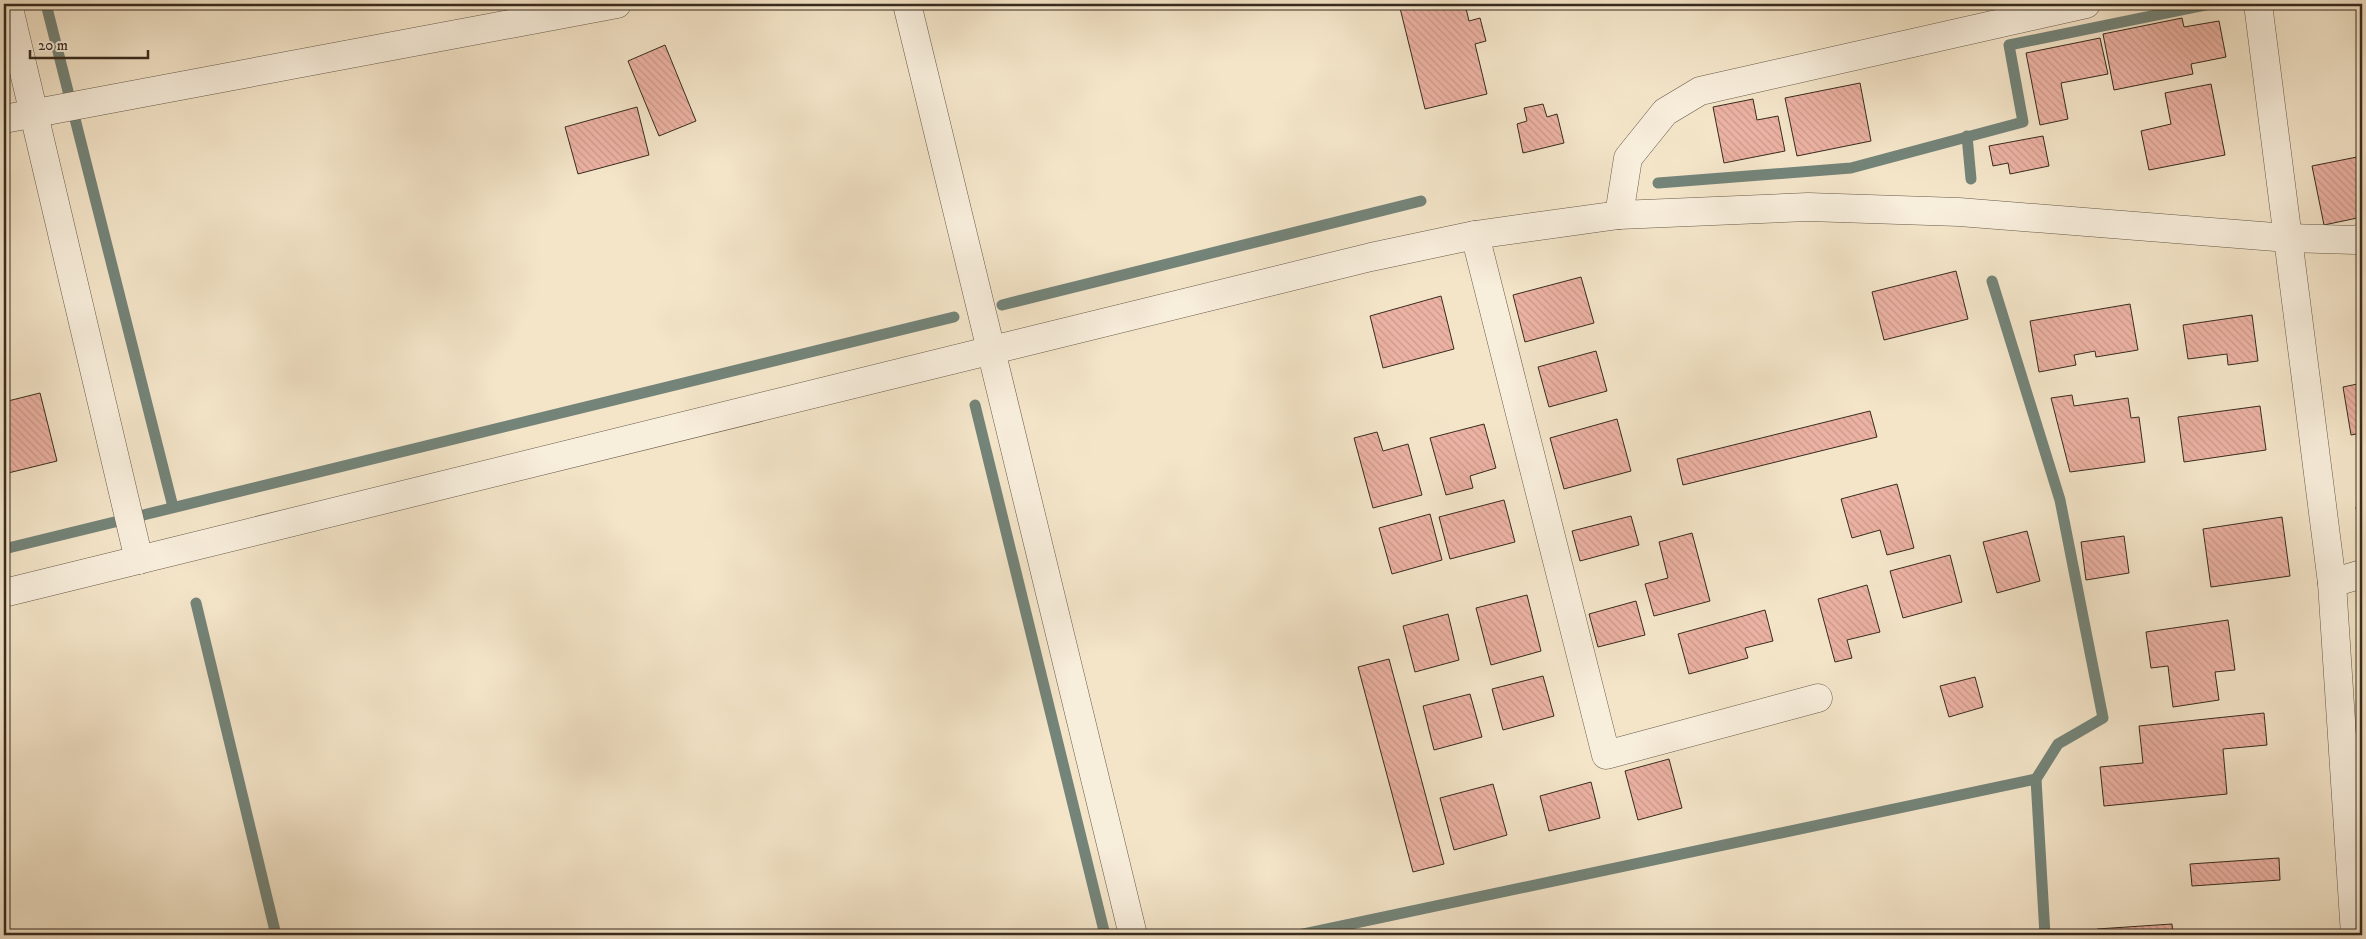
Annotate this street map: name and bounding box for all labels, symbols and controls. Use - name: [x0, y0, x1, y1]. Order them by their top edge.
- scale bar: [30, 28, 148, 60]
- text: 20 m: [38, 36, 68, 55]

